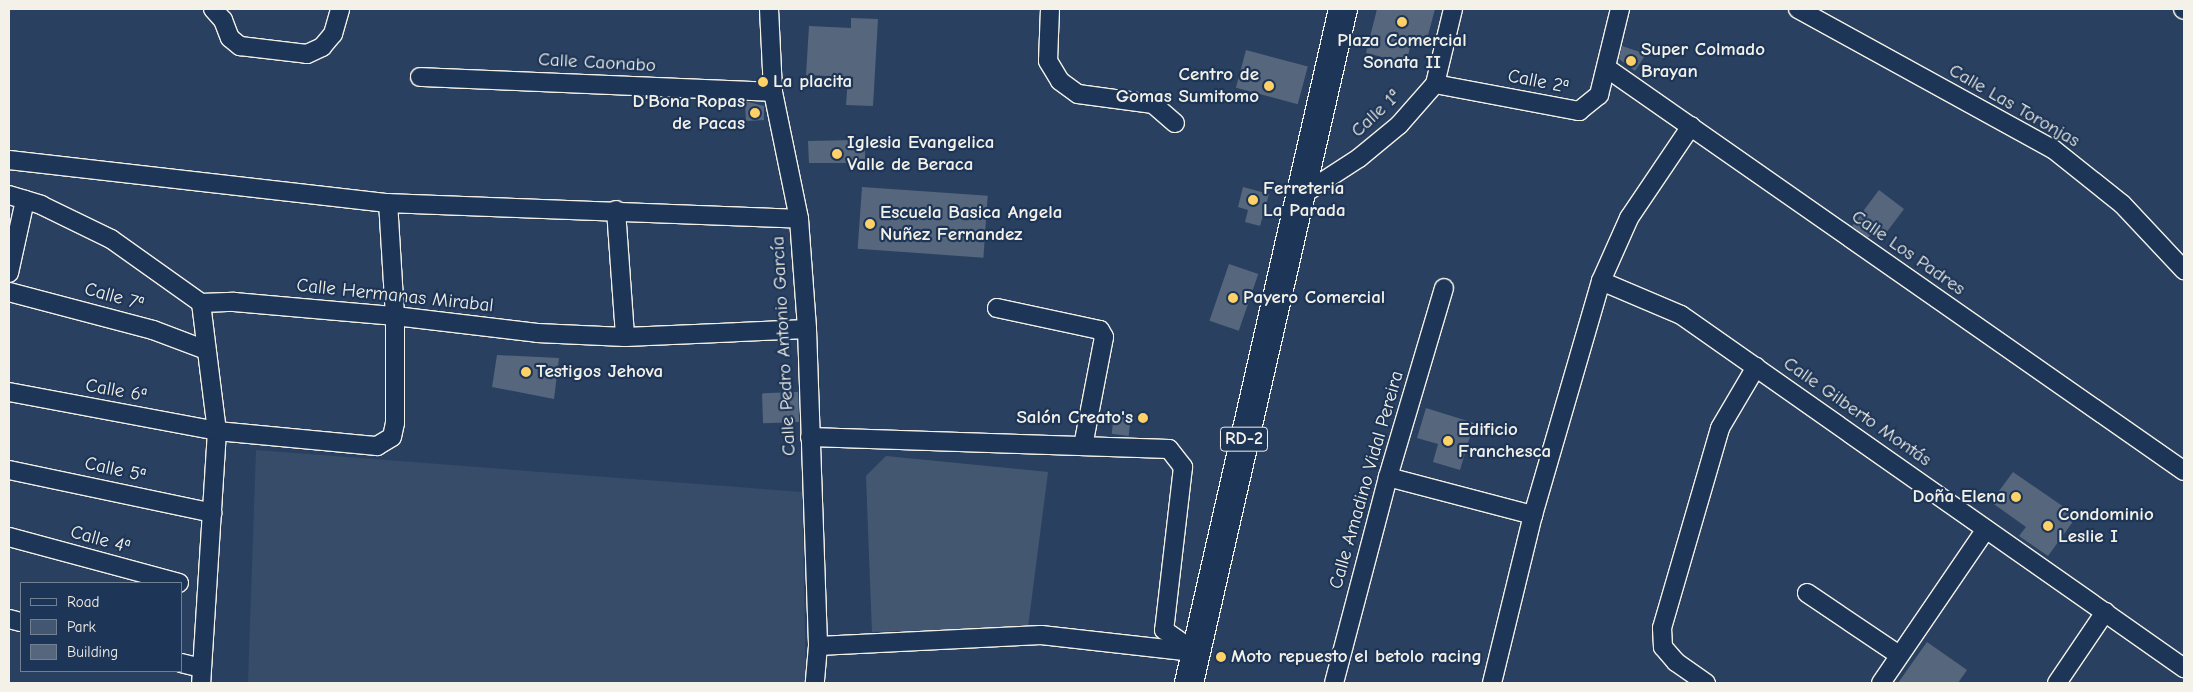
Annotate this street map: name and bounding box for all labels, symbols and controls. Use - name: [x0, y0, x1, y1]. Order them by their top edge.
- marker: Plaza Comercial Sonata II: [1396, 16, 1408, 28]
- place label: Plaza Comercial Sonata II: [1337, 30, 1467, 74]
- place label: Super Colmado Brayan: [1641, 39, 1765, 83]
- street label: Calle Caonabo: [538, 49, 656, 77]
- marker: Super Colmado Brayan: [1625, 55, 1637, 67]
- street label: Calle Las Toronjas: [1945, 59, 2083, 153]
- place label: Centro de Gomas Sumitomo: [1116, 64, 1259, 108]
- street label: Calle 2ª: [1506, 65, 1570, 99]
- place label: La placita: [773, 71, 852, 93]
- marker: La placita: [757, 76, 769, 88]
- marker: Centro de Gomas Sumitomo: [1263, 80, 1275, 92]
- street label: Calle 1ª: [1347, 86, 1405, 142]
- place label: D'Bona Ropas de Pacas: [633, 91, 745, 135]
- marker: D'Bona Ropas de Pacas: [749, 107, 761, 119]
- place label: Iglesia Evangelica Valle de Beraca: [847, 132, 994, 176]
- marker: Iglesia Evangelica Valle de Beraca: [831, 148, 843, 160]
- place label: Ferreteria La Parada: [1263, 178, 1346, 222]
- marker: Ferreteria La Parada: [1247, 194, 1259, 206]
- place label: Escuela Basica Angela Nuñez Fernandez: [880, 202, 1062, 246]
- street label: Calle Los Padres: [1847, 205, 1969, 301]
- marker: Escuela Basica Angela Nuñez Fernandez: [864, 218, 876, 230]
- street label: Calle Pedro Antonio García: [767, 236, 801, 456]
- street label: Calle Hermanas Mirabal: [295, 274, 495, 318]
- street label: Calle 7ª: [82, 278, 146, 316]
- place label: Payero Comercial: [1243, 287, 1385, 309]
- marker: Payero Comercial: [1227, 292, 1239, 304]
- street label: Calle Gilberto Montás: [1779, 352, 1935, 472]
- place label: Testigos Jehova: [536, 361, 663, 383]
- marker: Testigos Jehova: [520, 366, 532, 378]
- street label: Calle Amadino Vidal Pereira: [1325, 368, 1409, 592]
- street label: Calle 6ª: [84, 374, 148, 408]
- place label: Salón Creato's: [1017, 407, 1133, 429]
- marker: Salón Creato's: [1137, 412, 1149, 424]
- place label: Edificio Franchesca: [1458, 419, 1551, 463]
- road number: RD-2: [1219, 424, 1269, 454]
- marker: Edificio Franchesca: [1442, 435, 1454, 447]
- street label: Calle 5ª: [82, 452, 148, 488]
- place label: Doña Elena: [1913, 486, 2006, 508]
- marker: Doña Elena: [2010, 491, 2022, 503]
- place label: Condominio Leslie I: [2058, 504, 2154, 548]
- marker: Condominio Leslie I: [2042, 520, 2054, 532]
- street label: Calle 4ª: [68, 521, 132, 559]
- legend: [20, 582, 182, 672]
- text: Road: [67, 593, 99, 611]
- text: Park: [67, 618, 96, 636]
- text: Building: [67, 643, 118, 661]
- place label: Moto repuesto el betolo racing: [1231, 646, 1482, 668]
- marker: Moto repuesto el betolo racing: [1215, 651, 1227, 663]

